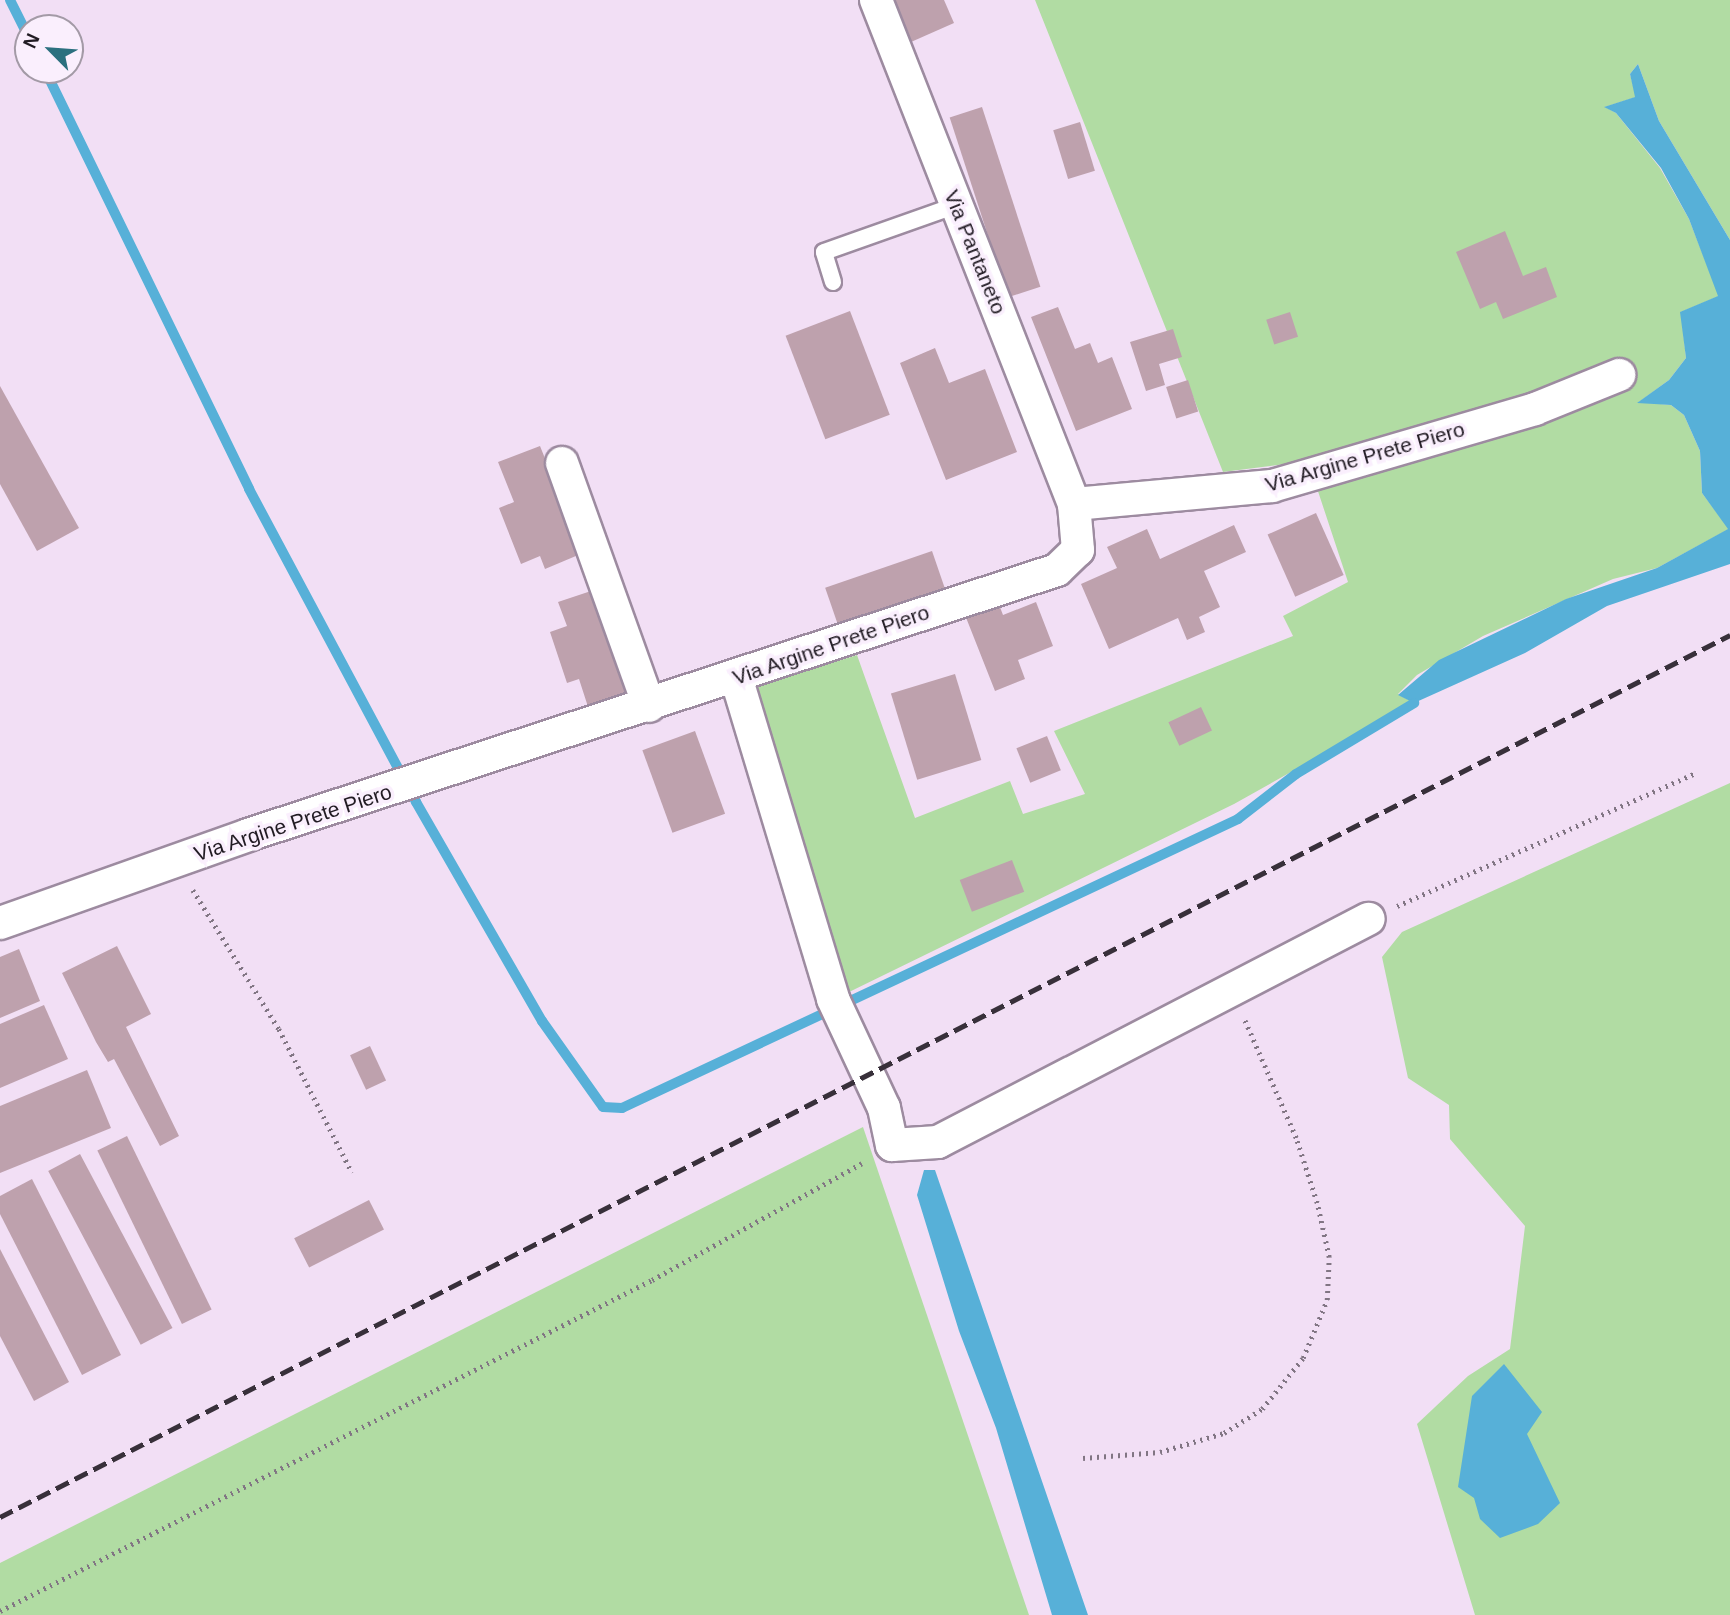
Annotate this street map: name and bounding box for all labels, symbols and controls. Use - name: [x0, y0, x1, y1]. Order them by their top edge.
- north arrow: [14, 14, 84, 84]
- text: N: [19, 30, 44, 51]
- street label: Via Pantaneto: [939, 186, 1011, 318]
- street label: Via Argine Prete Piero: [1262, 416, 1468, 498]
- street label: Via Argine Prete Piero: [729, 599, 933, 691]
- street label: Via Argine Prete Piero: [190, 779, 396, 867]

